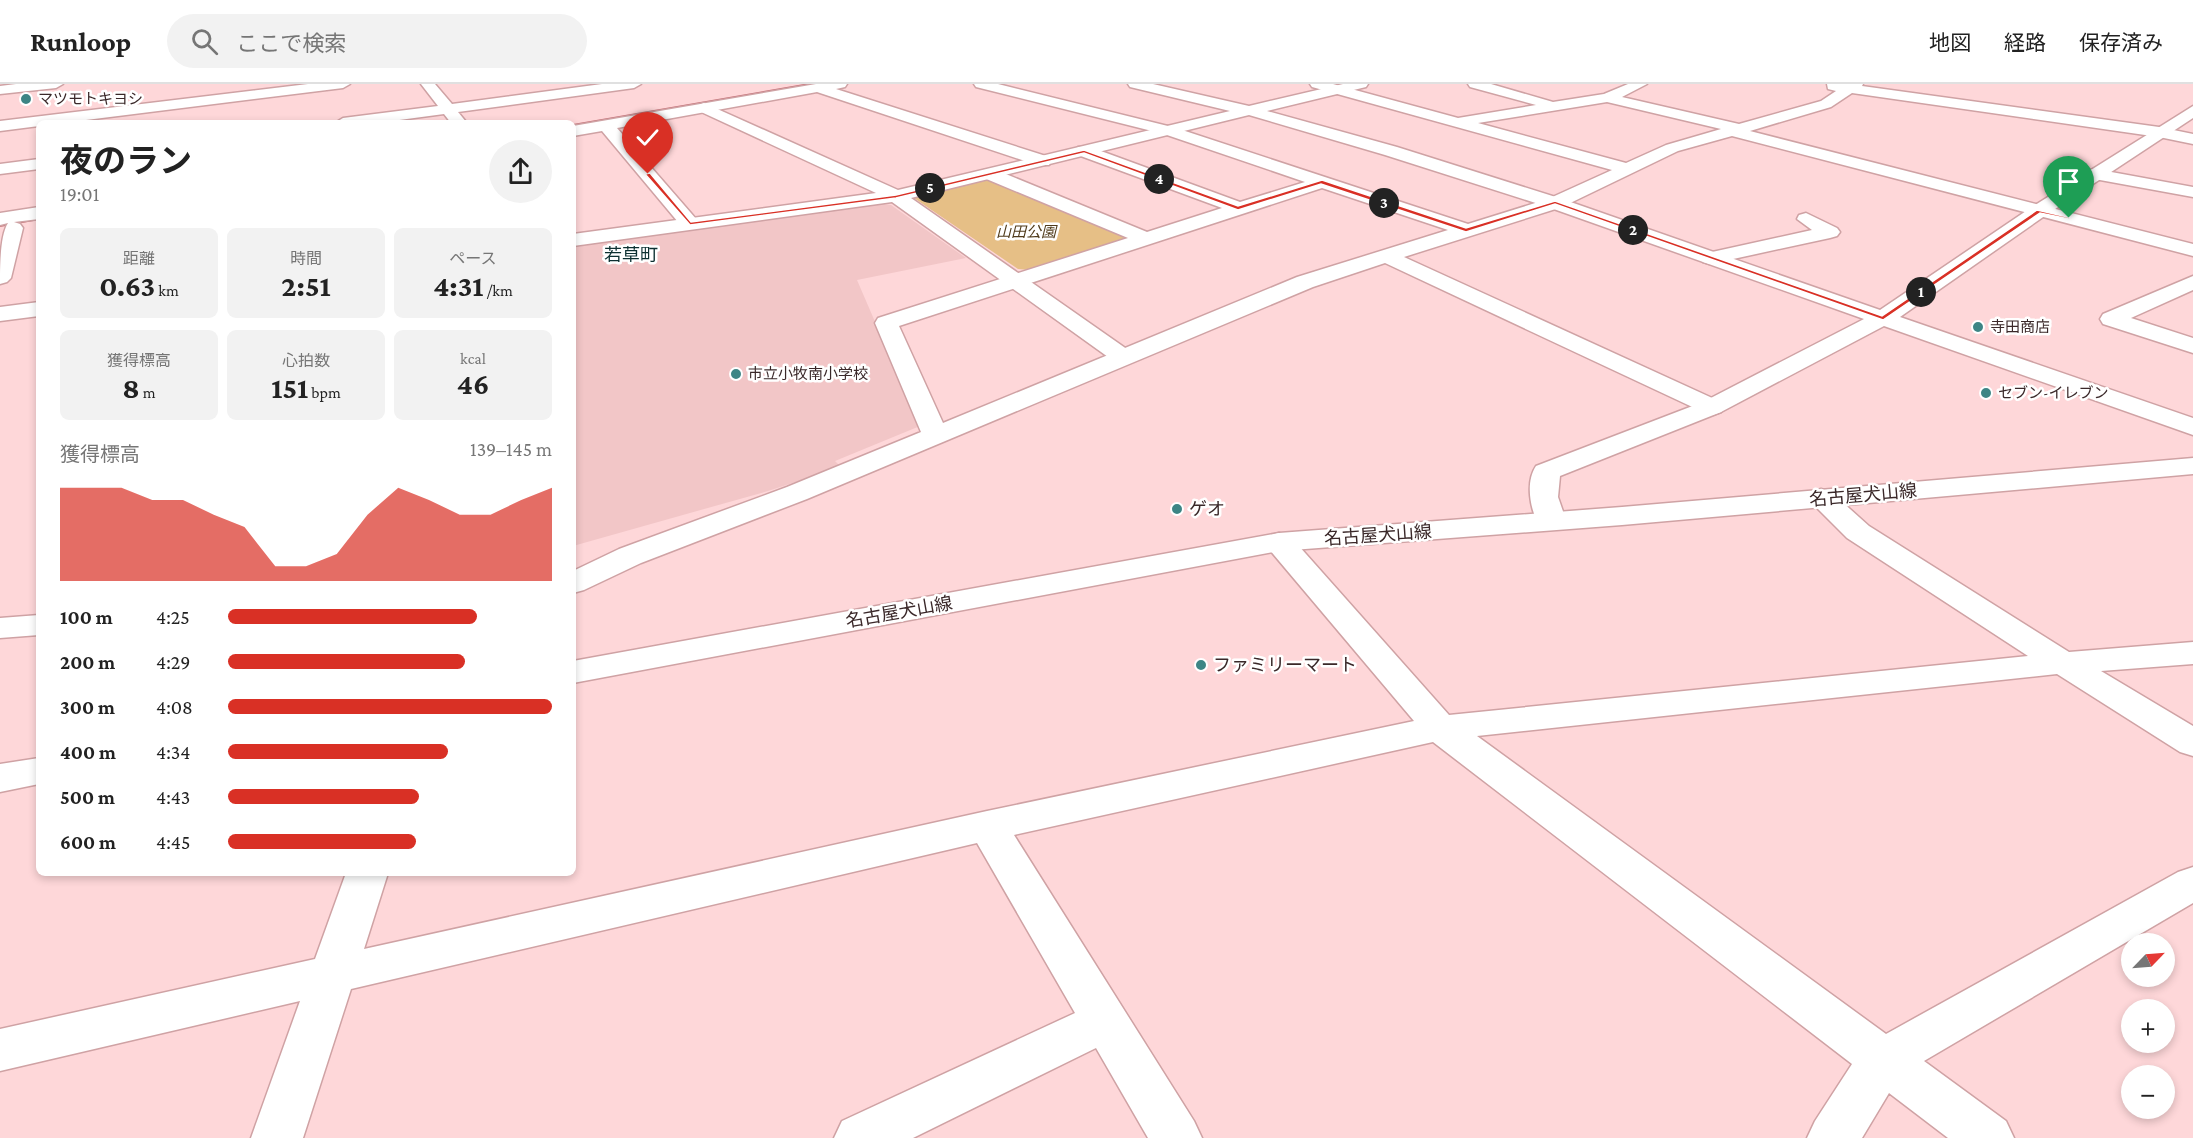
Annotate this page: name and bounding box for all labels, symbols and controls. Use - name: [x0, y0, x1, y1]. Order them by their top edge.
- search box: [167, 14, 587, 68]
- icon: search: [188, 25, 221, 58]
- text: Runloop: [30, 26, 131, 57]
- text: ここで検索: [236, 31, 346, 56]
- text: 地図: [1929, 31, 1971, 55]
- text: 経路: [2004, 31, 2046, 55]
- text: 保存済み: [2079, 31, 2163, 55]
- place label: マツモトキヨシ: [38, 91, 143, 107]
- marker: マツモトキヨシ: [19, 92, 33, 106]
- pin: [622, 112, 673, 174]
- icon: check: [631, 121, 664, 154]
- button: share: [489, 140, 552, 203]
- text: 夜のラン: [60, 142, 192, 179]
- pin: [2043, 156, 2094, 218]
- pin: 4: [1144, 164, 1174, 194]
- icon: arrive: [2052, 165, 2085, 198]
- text: 4: [1155, 170, 1163, 187]
- pin: 5: [915, 173, 945, 203]
- text: 5: [926, 179, 934, 196]
- text: 19:01: [60, 183, 99, 205]
- pin: 3: [1369, 188, 1399, 218]
- text: 3: [1380, 194, 1388, 211]
- pin: 2: [1618, 215, 1648, 245]
- text: 2: [1629, 221, 1637, 238]
- park label: 山田公園: [996, 224, 1058, 240]
- district label: 若草町: [604, 245, 658, 265]
- text: 距離: [123, 250, 155, 267]
- text: 時間: [290, 250, 322, 267]
- text: ペース: [449, 250, 497, 267]
- text: 0.63: [99, 269, 155, 302]
- text: 2:51: [281, 269, 331, 302]
- text: 4:31: [433, 269, 484, 302]
- pin: 1: [1906, 277, 1936, 307]
- text: km: [155, 282, 179, 299]
- text: /km: [484, 282, 513, 299]
- text: 1: [1918, 283, 1924, 300]
- place label: 寺田商店: [1990, 319, 2050, 335]
- marker: 寺田商店: [1971, 320, 1985, 334]
- text: kcal: [460, 350, 486, 367]
- text: 獲得標高: [107, 352, 171, 369]
- text: 心拍数: [282, 352, 330, 369]
- place label: 市立小牧南小学校: [748, 365, 868, 382]
- text: 46: [457, 367, 489, 400]
- marker: 市立小牧南小学校: [729, 367, 743, 381]
- text: 8: [122, 371, 140, 404]
- text: 151: [271, 371, 308, 404]
- text: m: [140, 384, 156, 401]
- text: bpm: [308, 384, 341, 401]
- place label: セブン-イレブン: [1998, 385, 2108, 401]
- marker: セブン-イレブン: [1979, 386, 1993, 400]
- text: 139–145 m: [470, 438, 552, 460]
- text: 獲得標高: [60, 443, 140, 465]
- street label: 名古屋犬山線: [1808, 480, 1918, 510]
- place label: ゲオ: [1189, 499, 1225, 519]
- marker: ゲオ: [1170, 502, 1184, 516]
- street label: 名古屋犬山線: [1323, 521, 1433, 549]
- street label: 名古屋犬山線: [844, 593, 954, 631]
- text: 100 m: [60, 606, 113, 628]
- text: 4:25: [156, 606, 190, 628]
- text: 200 m: [60, 651, 115, 673]
- text: 4:29: [156, 651, 190, 673]
- place label: ファミリーマート: [1213, 655, 1357, 675]
- marker: ファミリーマート: [1194, 658, 1208, 672]
- text: 300 m: [60, 696, 115, 718]
- text: 4:08: [156, 696, 193, 718]
- text: 400 m: [60, 741, 116, 763]
- text: 4:34: [156, 741, 191, 763]
- text: 500 m: [60, 786, 115, 808]
- text: 4:43: [156, 786, 190, 808]
- text: 600 m: [60, 831, 116, 853]
- text: 4:45: [156, 831, 190, 853]
- north arrow: [2121, 933, 2175, 987]
- map controls: [2121, 933, 2175, 1119]
- button: +: [2121, 999, 2175, 1053]
- button: −: [2121, 1065, 2175, 1119]

